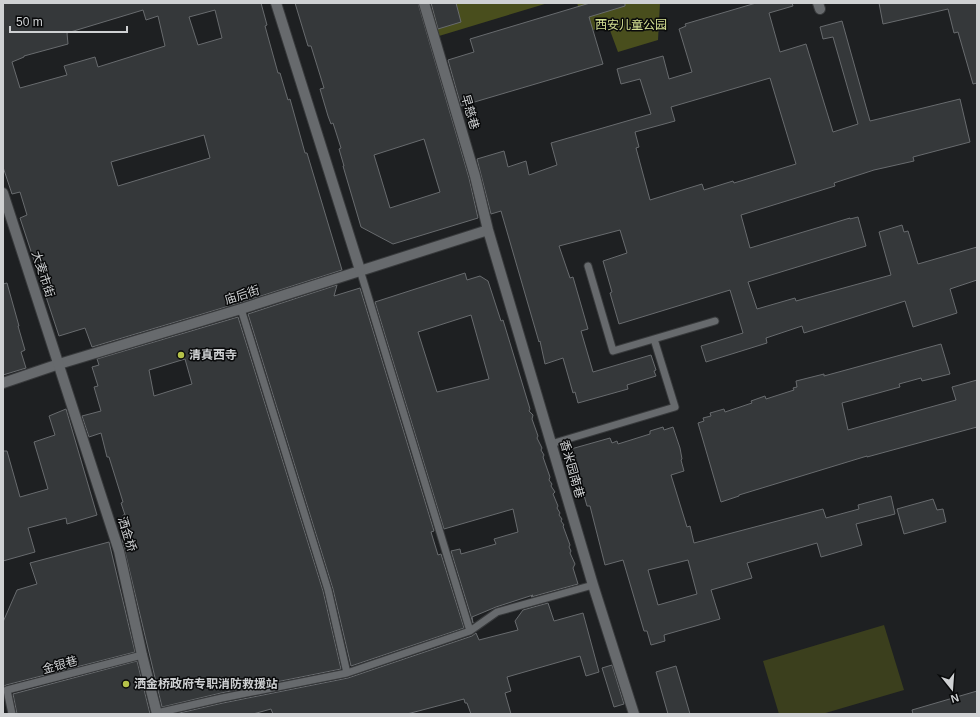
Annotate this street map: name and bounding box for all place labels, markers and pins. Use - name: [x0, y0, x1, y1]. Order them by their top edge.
- place label: 清真西寺: [189, 348, 237, 362]
- marker: 清真西寺: [176, 350, 186, 360]
- place label: 洒金桥政府专职消防救援站: [134, 677, 278, 691]
- marker: 洒金桥政府专职消防救援站: [121, 679, 131, 689]

